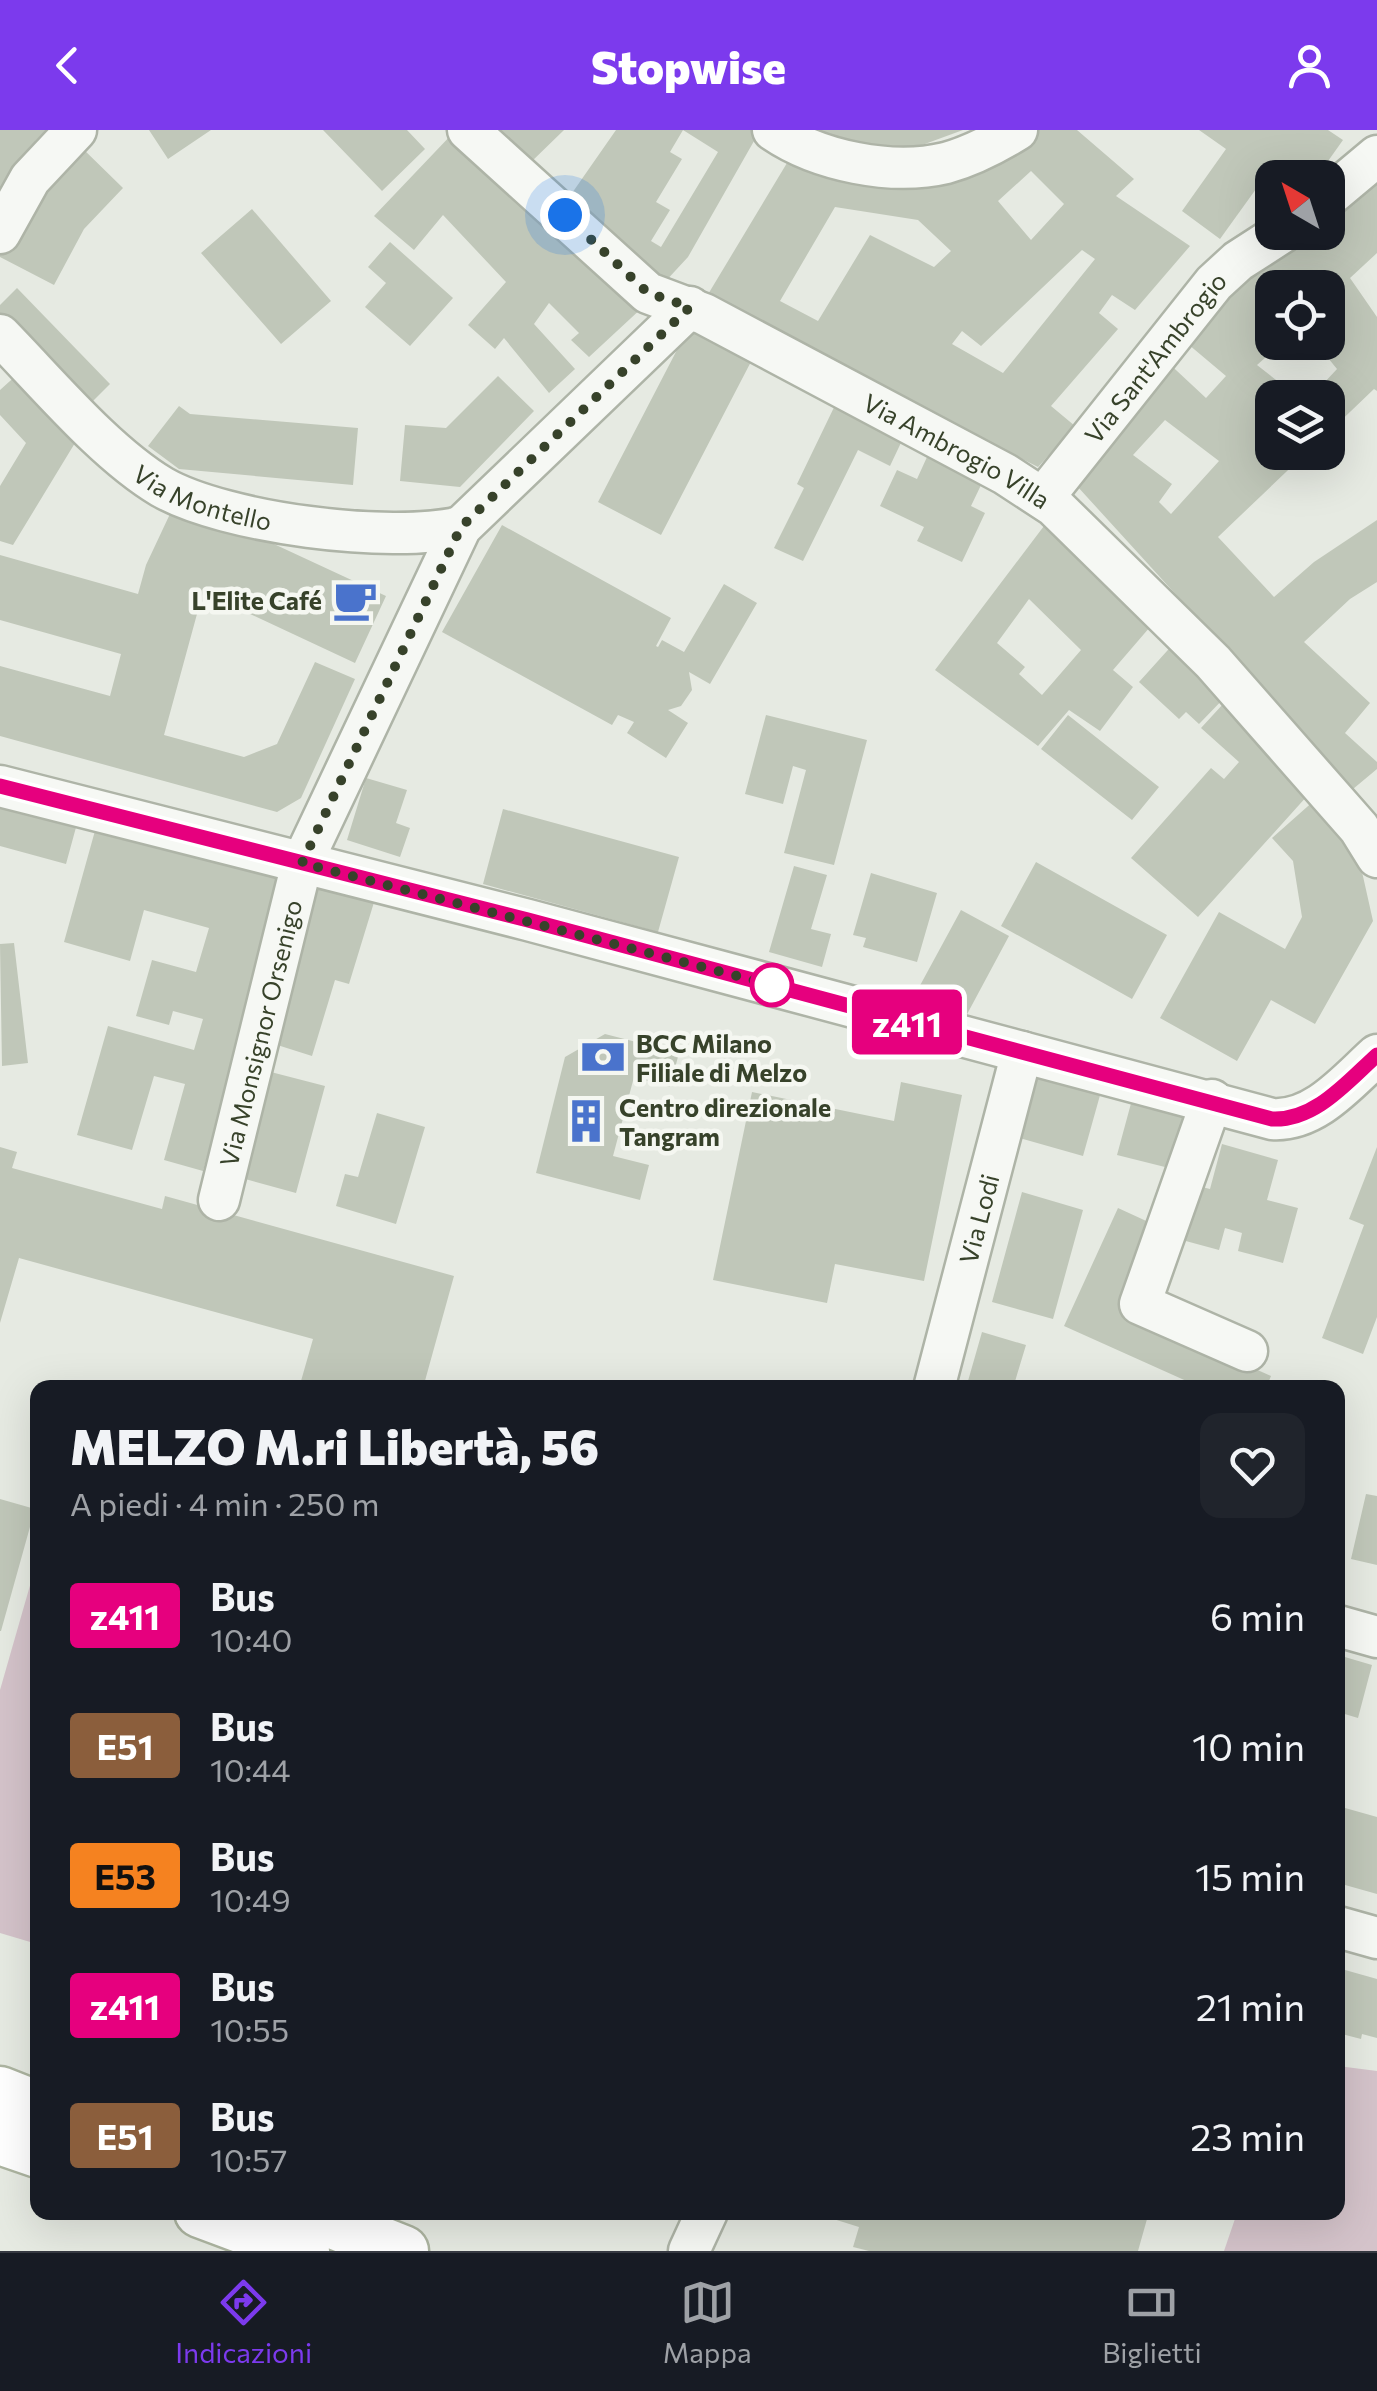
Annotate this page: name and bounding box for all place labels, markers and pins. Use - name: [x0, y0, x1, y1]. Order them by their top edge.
- cafe icon: L'Elite Café: [331, 576, 379, 624]
- place label: L'Elite Café: [192, 585, 322, 615]
- unlabelled marker: [751, 964, 793, 1006]
- place label: BCC Milano Filiale di Melzo: [636, 1028, 807, 1087]
- bank icon: BCC Milano Filiale di Melzo: [579, 1033, 627, 1081]
- place label: Centro direzionale Tangram: [619, 1092, 831, 1151]
- building icon: Centro direzionale Tangram: [562, 1097, 610, 1145]

